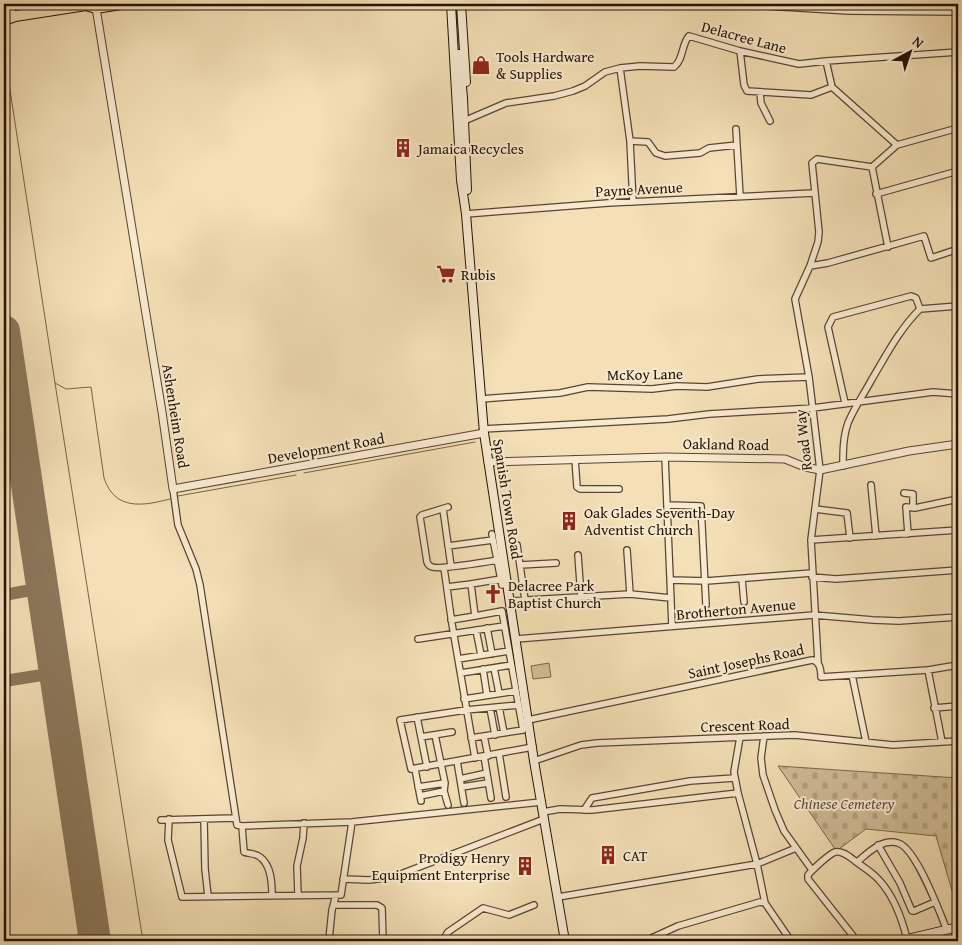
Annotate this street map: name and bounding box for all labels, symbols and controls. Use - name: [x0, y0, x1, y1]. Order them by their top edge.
- street label: Delacree Lane: [699, 16, 789, 58]
- north arrow: [884, 28, 934, 78]
- text: N: [908, 31, 929, 53]
- place label: Tools Hardware & Supplies: [496, 46, 594, 84]
- shop icon: Tools Hardware & Supplies: [470, 54, 492, 76]
- building icon: Jamaica Recycles: [392, 137, 414, 159]
- place label: Jamaica Recycles: [416, 138, 524, 159]
- street label: Payne Avenue: [595, 176, 683, 202]
- supermarket icon: Rubis: [435, 263, 457, 285]
- place label: Rubis: [461, 264, 496, 285]
- street label: Ashenheim Road: [157, 362, 195, 470]
- street label: McKoy Lane: [607, 363, 683, 385]
- street label: Road Way: [789, 408, 817, 472]
- street label: Development Road: [266, 427, 386, 469]
- street label: Oakland Road: [683, 433, 769, 455]
- street label: Spanish Town Road: [488, 437, 528, 561]
- place label: Oak Glades Seventh-Day Adventist Church: [584, 502, 736, 540]
- building icon: Oak Glades Seventh-Day Adventist Church: [558, 510, 580, 532]
- place label: Delacree Park Baptist Church: [508, 575, 602, 613]
- church icon: Delacree Park Baptist Church: [482, 583, 504, 605]
- street label: Brotherton Avenue: [675, 593, 797, 625]
- street label: Saint Josephs Road: [686, 638, 806, 684]
- street label: Crescent Road: [700, 713, 790, 737]
- park label: Chinese Cemetery: [794, 793, 894, 814]
- building icon: CAT: [597, 844, 619, 866]
- place label: CAT: [623, 845, 648, 866]
- place label: Prodigy Henry Equipment Enterprise: [372, 847, 511, 885]
- building icon: Prodigy Henry Equipment Enterprise: [514, 855, 536, 877]

